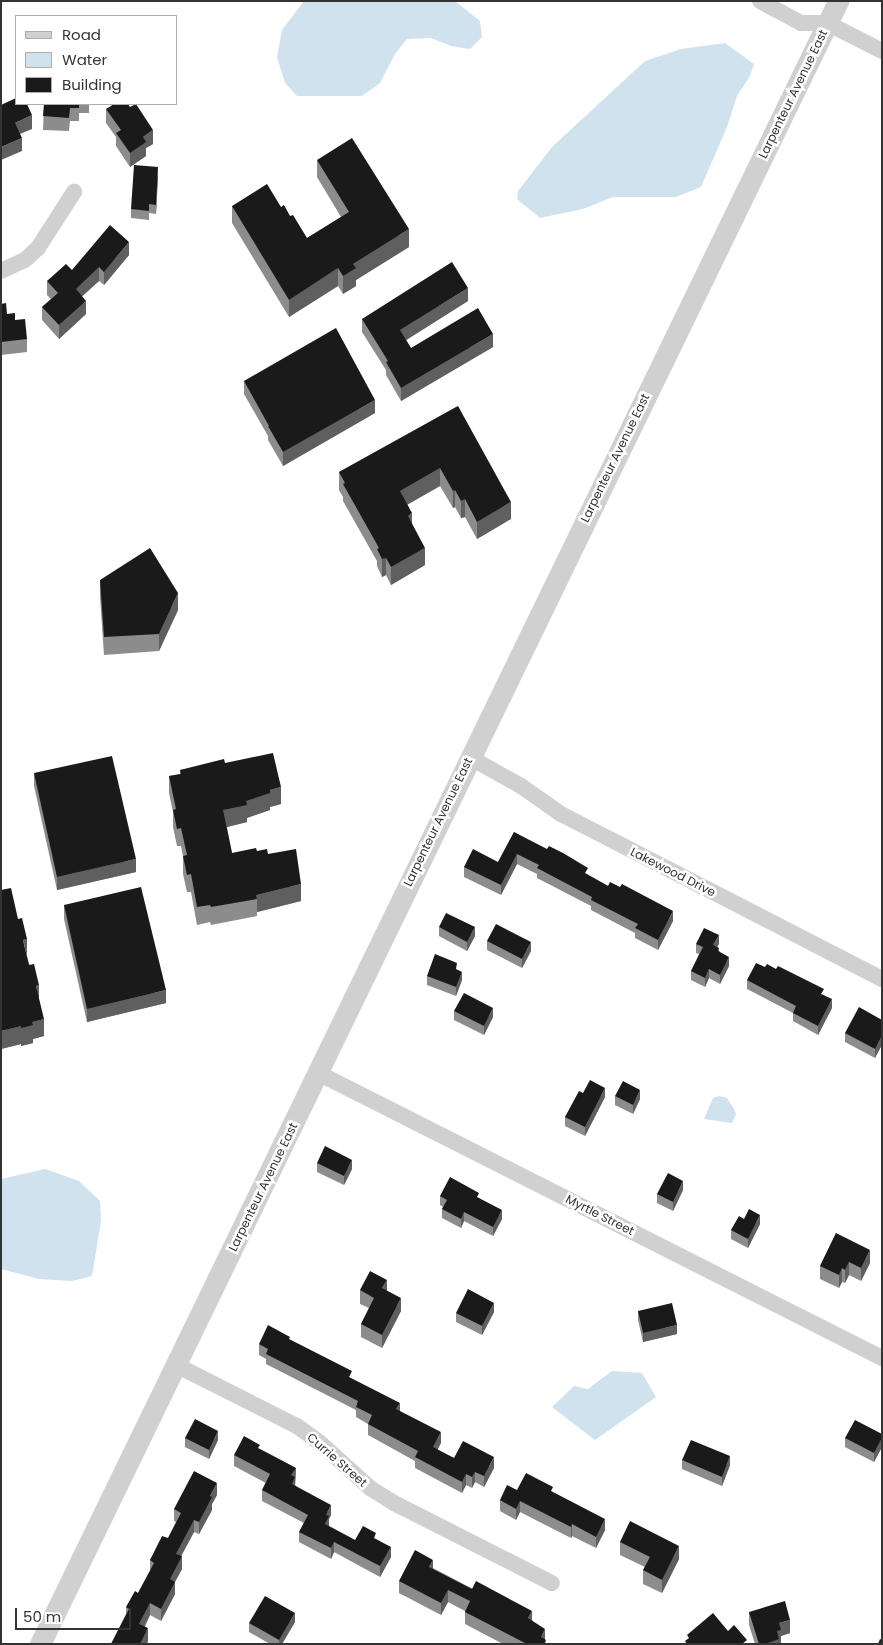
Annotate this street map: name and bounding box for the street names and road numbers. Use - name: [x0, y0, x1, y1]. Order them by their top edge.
- street label: Larpenteur Avenue East: [756, 27, 830, 161]
- street label: Larpenteur Avenue East: [578, 391, 652, 525]
- street label: Larpenteur Avenue East: [401, 755, 475, 889]
- street label: Lakewood Drive: [628, 844, 718, 900]
- street label: Larpenteur Avenue East: [226, 1120, 300, 1254]
- street label: Myrtle Street: [563, 1192, 637, 1238]
- street label: Currie Street: [304, 1430, 370, 1490]

